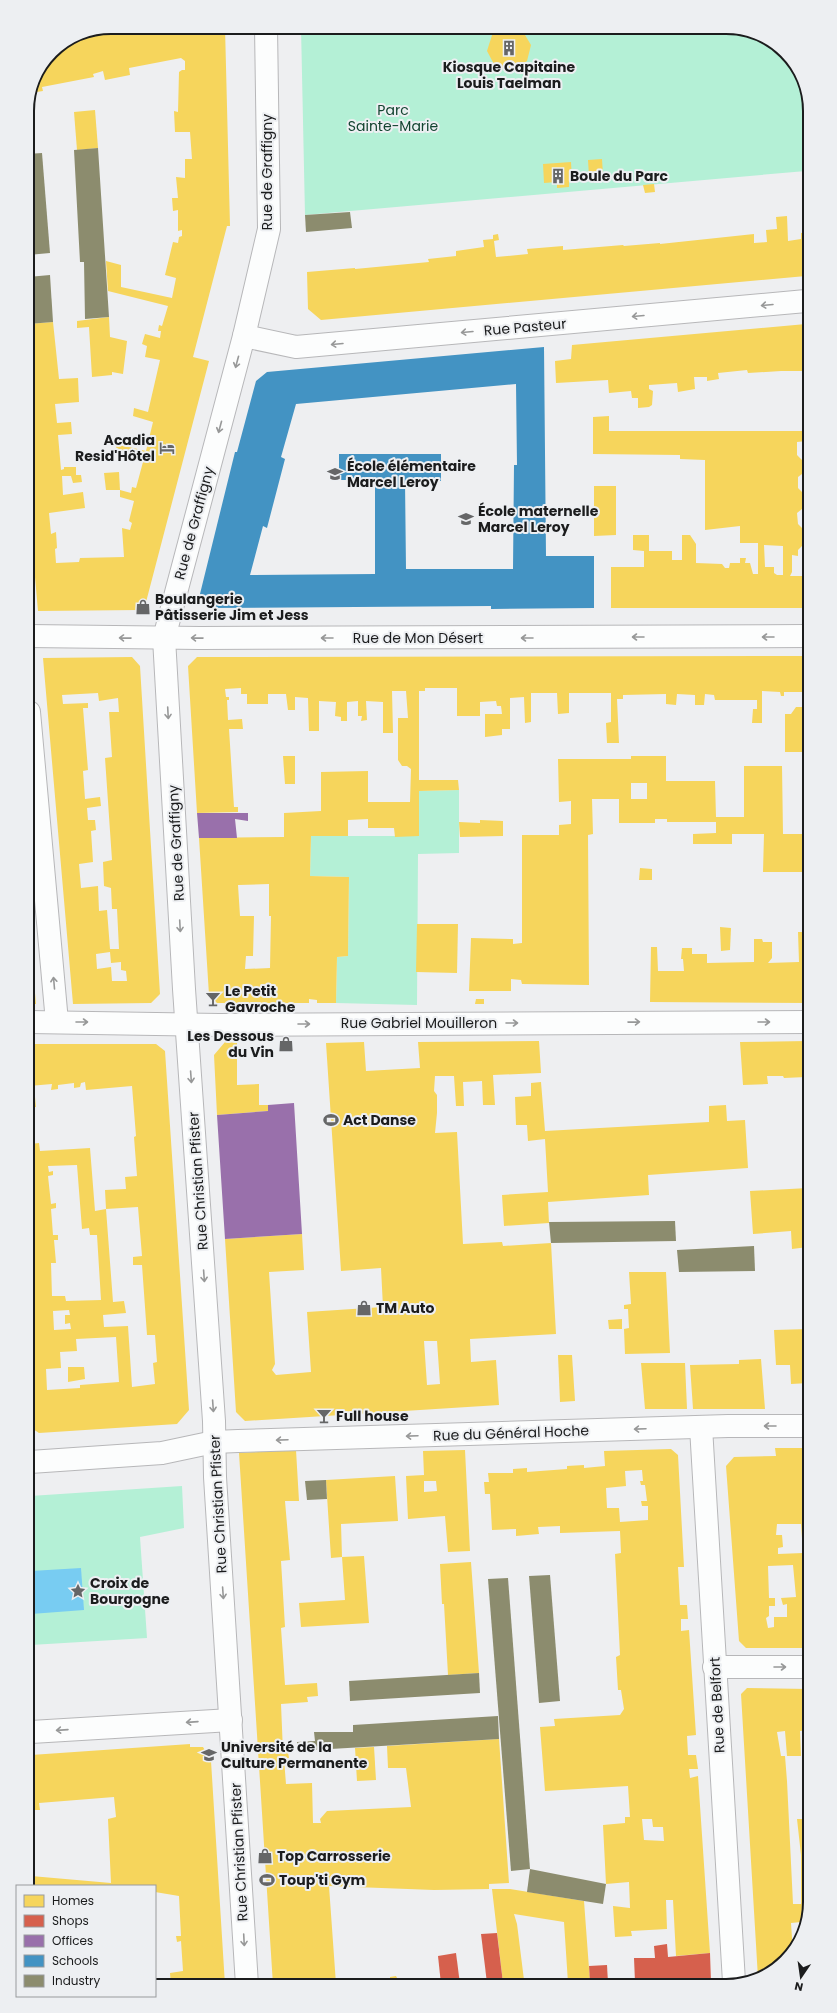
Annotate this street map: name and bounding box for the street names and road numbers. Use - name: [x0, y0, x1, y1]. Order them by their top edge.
- street label: Rue de Graffigny: [257, 114, 277, 230]
- street label: Rue Pasteur: [483, 313, 567, 341]
- street label: Rue de Graffigny: [169, 464, 219, 582]
- street label: Rue de Mon Désert: [353, 628, 483, 648]
- street label: Rue de Graffigny: [163, 784, 189, 902]
- street label: Rue Gabriel Mouilleron: [341, 1013, 497, 1033]
- street label: Rue Christian Pfister: [183, 1111, 213, 1251]
- street label: Rue du Général Hoche: [433, 1420, 590, 1446]
- street label: Rue Christian Pfister: [204, 1434, 232, 1574]
- street label: Rue de Belfort: [704, 1656, 730, 1754]
- street label: Rue Christian Pfister: [225, 1782, 253, 1922]

